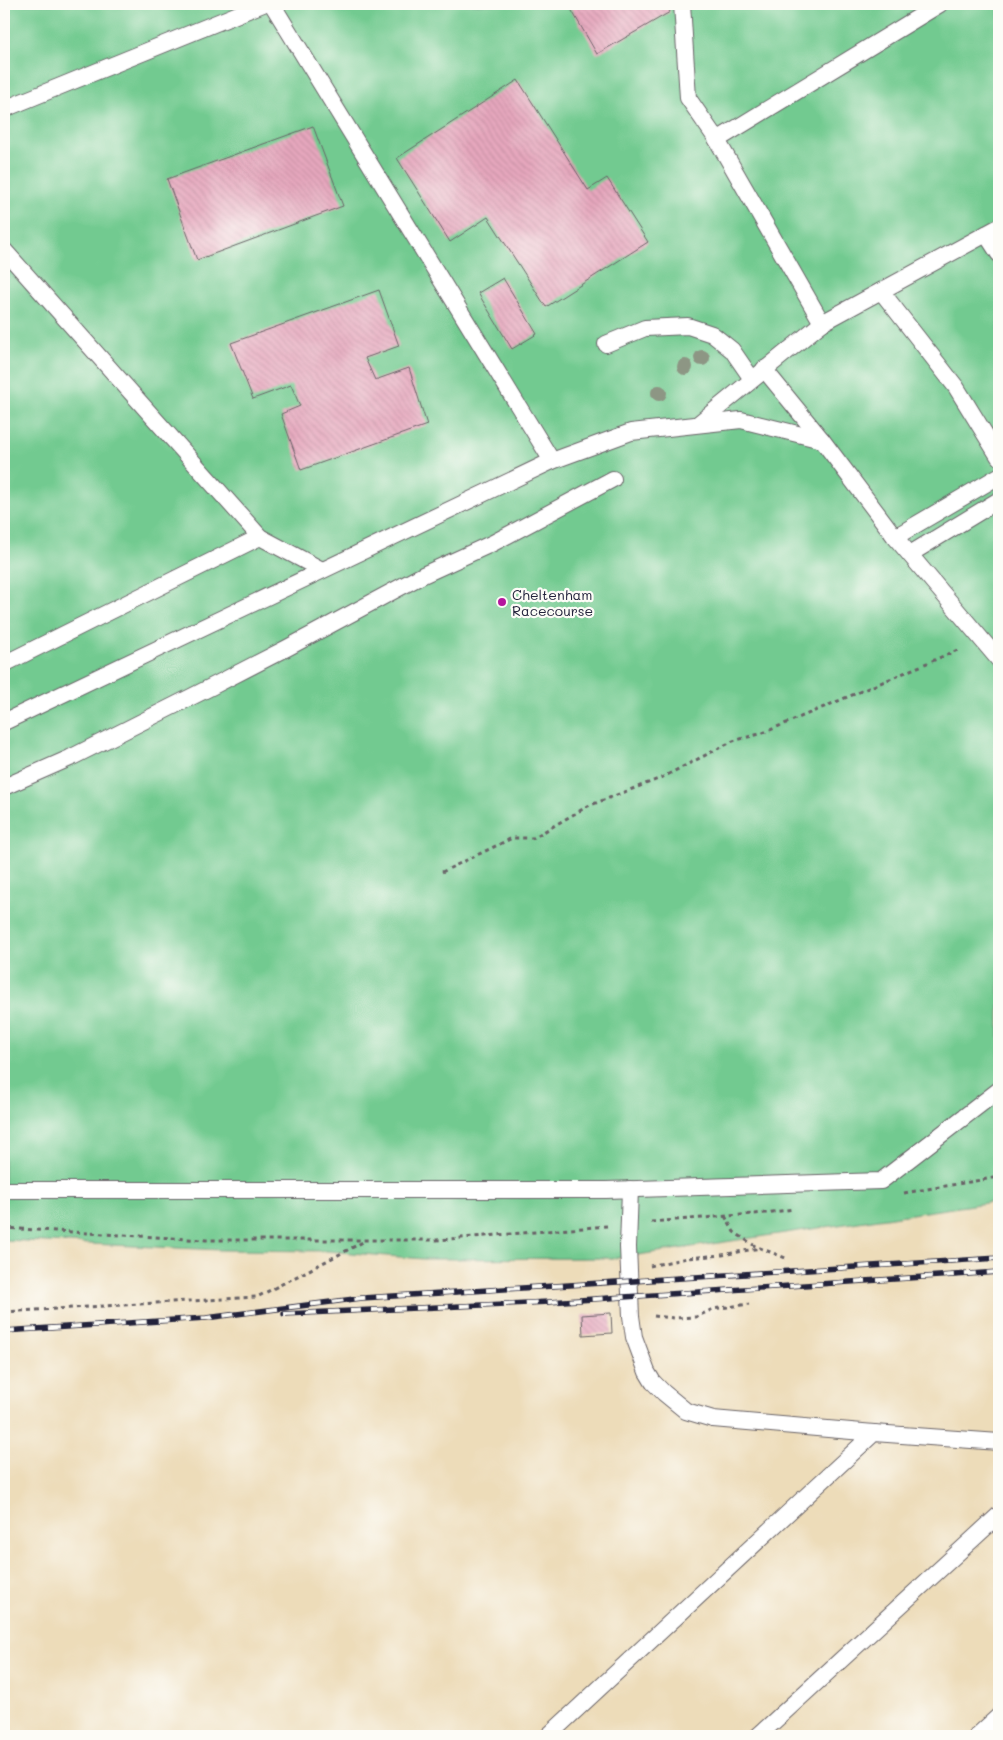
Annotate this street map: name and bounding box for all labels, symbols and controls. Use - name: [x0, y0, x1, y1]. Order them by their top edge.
- place label: Cheltenham Racecourse: [512, 585, 593, 620]
- marker: Cheltenham Racecourse: [496, 596, 508, 608]

